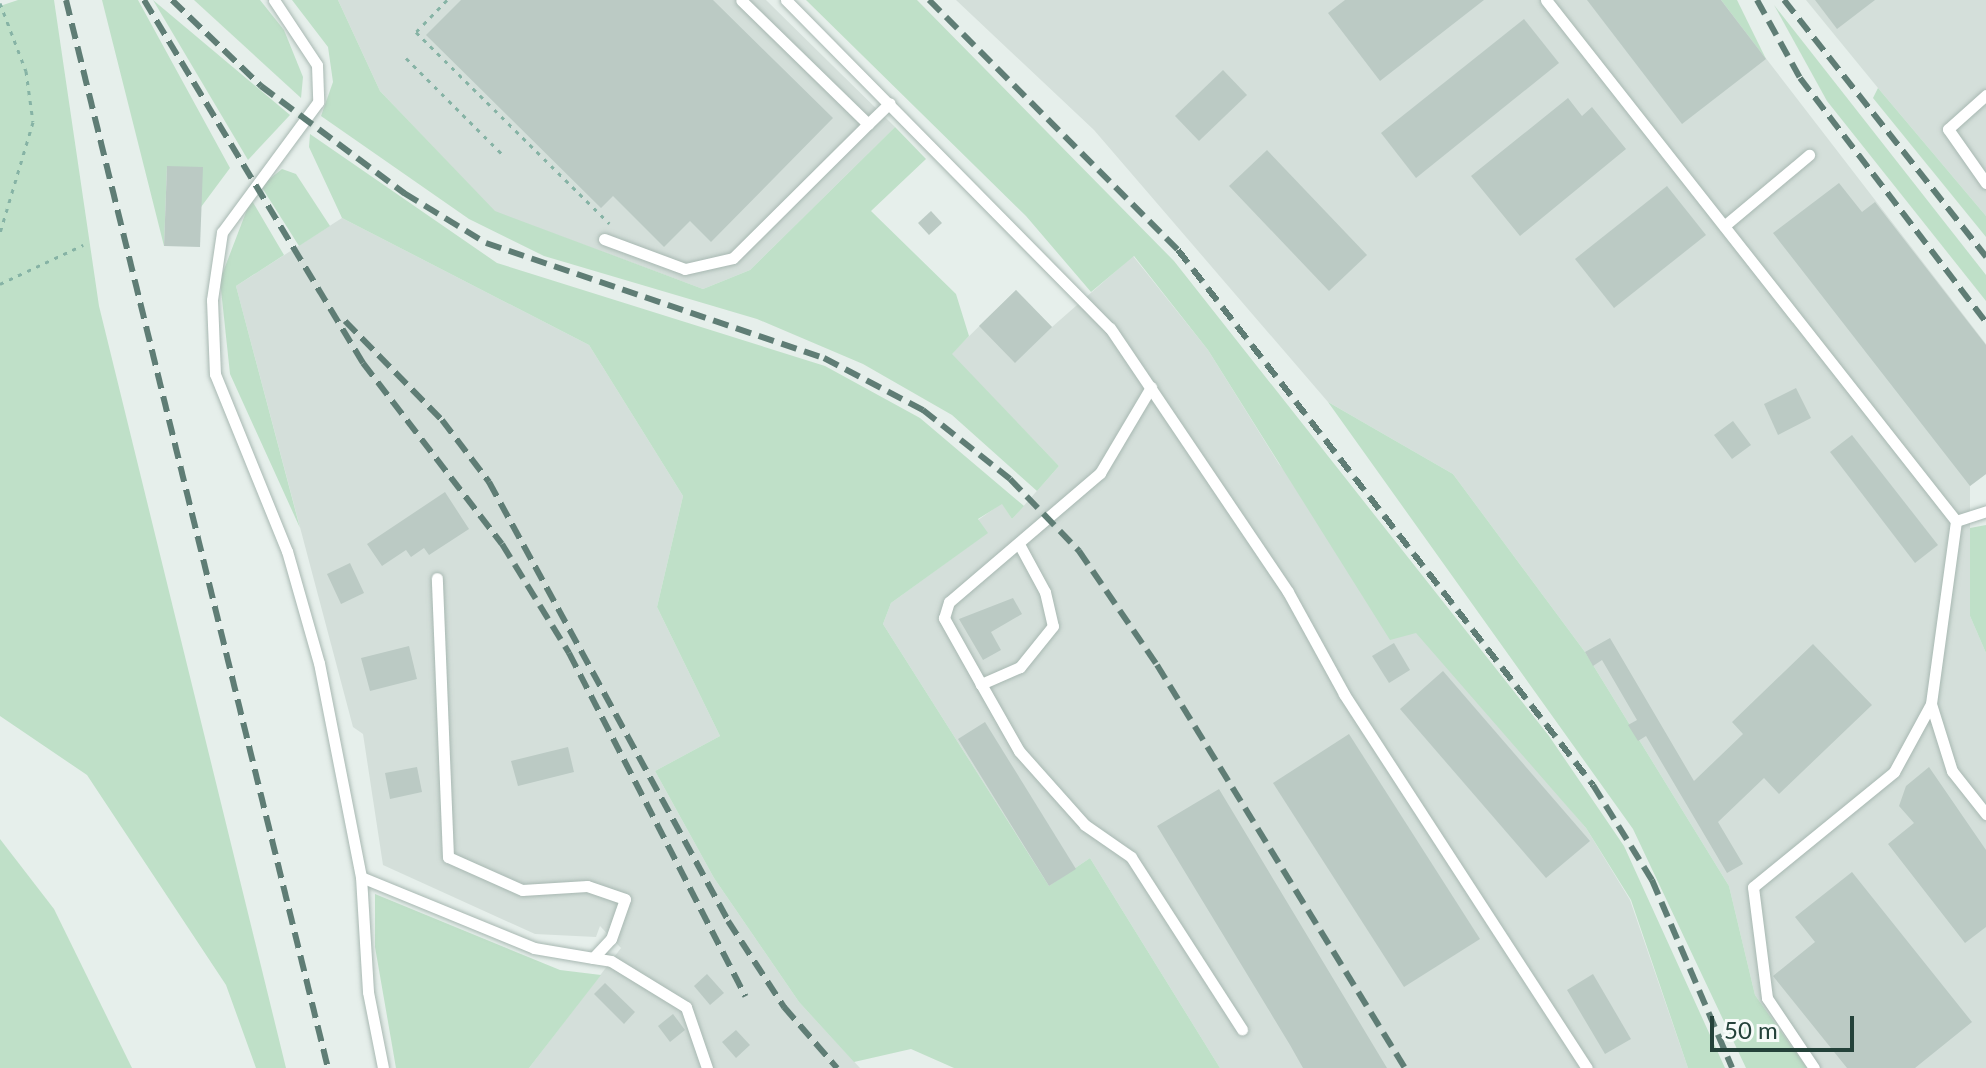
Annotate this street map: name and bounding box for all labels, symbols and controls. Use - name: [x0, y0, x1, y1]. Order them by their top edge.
- scale bar: [1714, 1000, 1858, 1050]
- text: 50 m: [1724, 1015, 1778, 1044]

